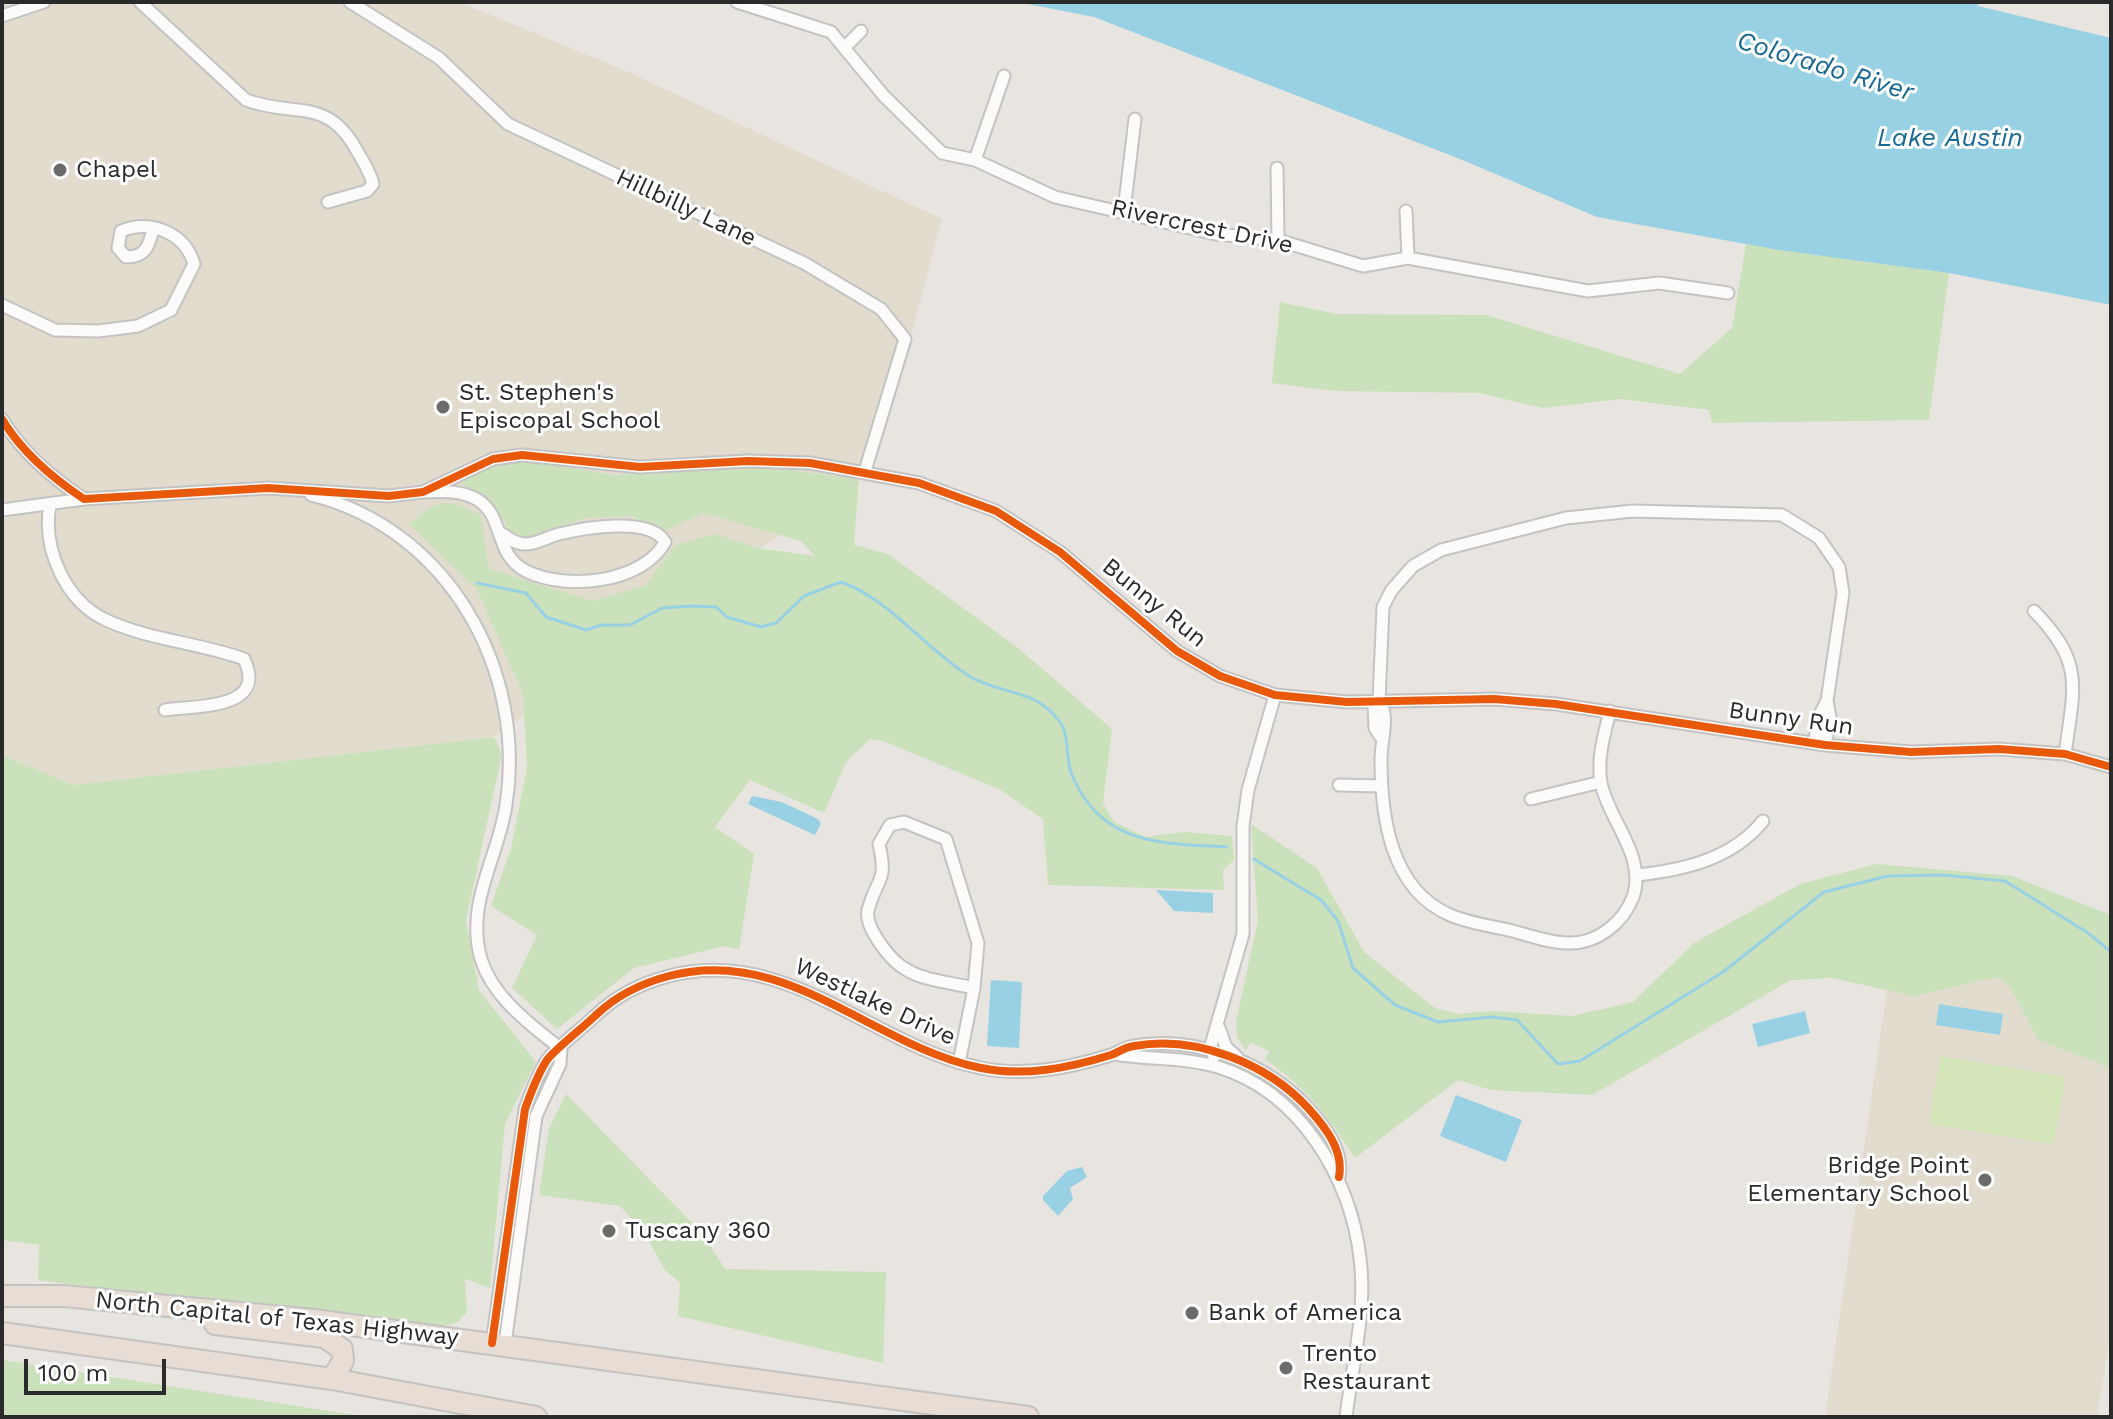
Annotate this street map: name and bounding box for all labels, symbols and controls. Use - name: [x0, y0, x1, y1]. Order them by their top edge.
- water label: Colorado River: [1733, 25, 1917, 109]
- water label: Lake Austin: [1877, 122, 2023, 154]
- place label: Chapel: [76, 156, 157, 184]
- marker: Chapel: [51, 161, 69, 179]
- street label: Hillbilly Lane: [611, 163, 761, 253]
- street label: Rivercrest Drive: [1108, 194, 1296, 260]
- place label: St. Stephen's Episcopal School: [459, 379, 660, 435]
- marker: St. Stephen's Episcopal School: [434, 398, 452, 416]
- street label: Bunny Run: [1096, 552, 1212, 654]
- street label: Bunny Run: [1727, 696, 1855, 742]
- street label: Westlake Drive: [790, 952, 960, 1052]
- place label: Bridge Point Elementary School: [1747, 1152, 1969, 1208]
- marker: Bridge Point Elementary School: [1976, 1171, 1994, 1189]
- place label: Tuscany 360: [625, 1217, 771, 1245]
- marker: Tuscany 360: [600, 1222, 618, 1240]
- street label: North Capital of Texas Highway: [94, 1286, 460, 1352]
- place label: Bank of America: [1208, 1299, 1401, 1327]
- marker: Bank of America: [1183, 1304, 1201, 1322]
- place label: Trento Restaurant: [1302, 1340, 1430, 1396]
- scale bar: [28, 1343, 170, 1393]
- text: 100 m: [38, 1359, 108, 1387]
- marker: Trento Restaurant: [1277, 1359, 1295, 1377]

